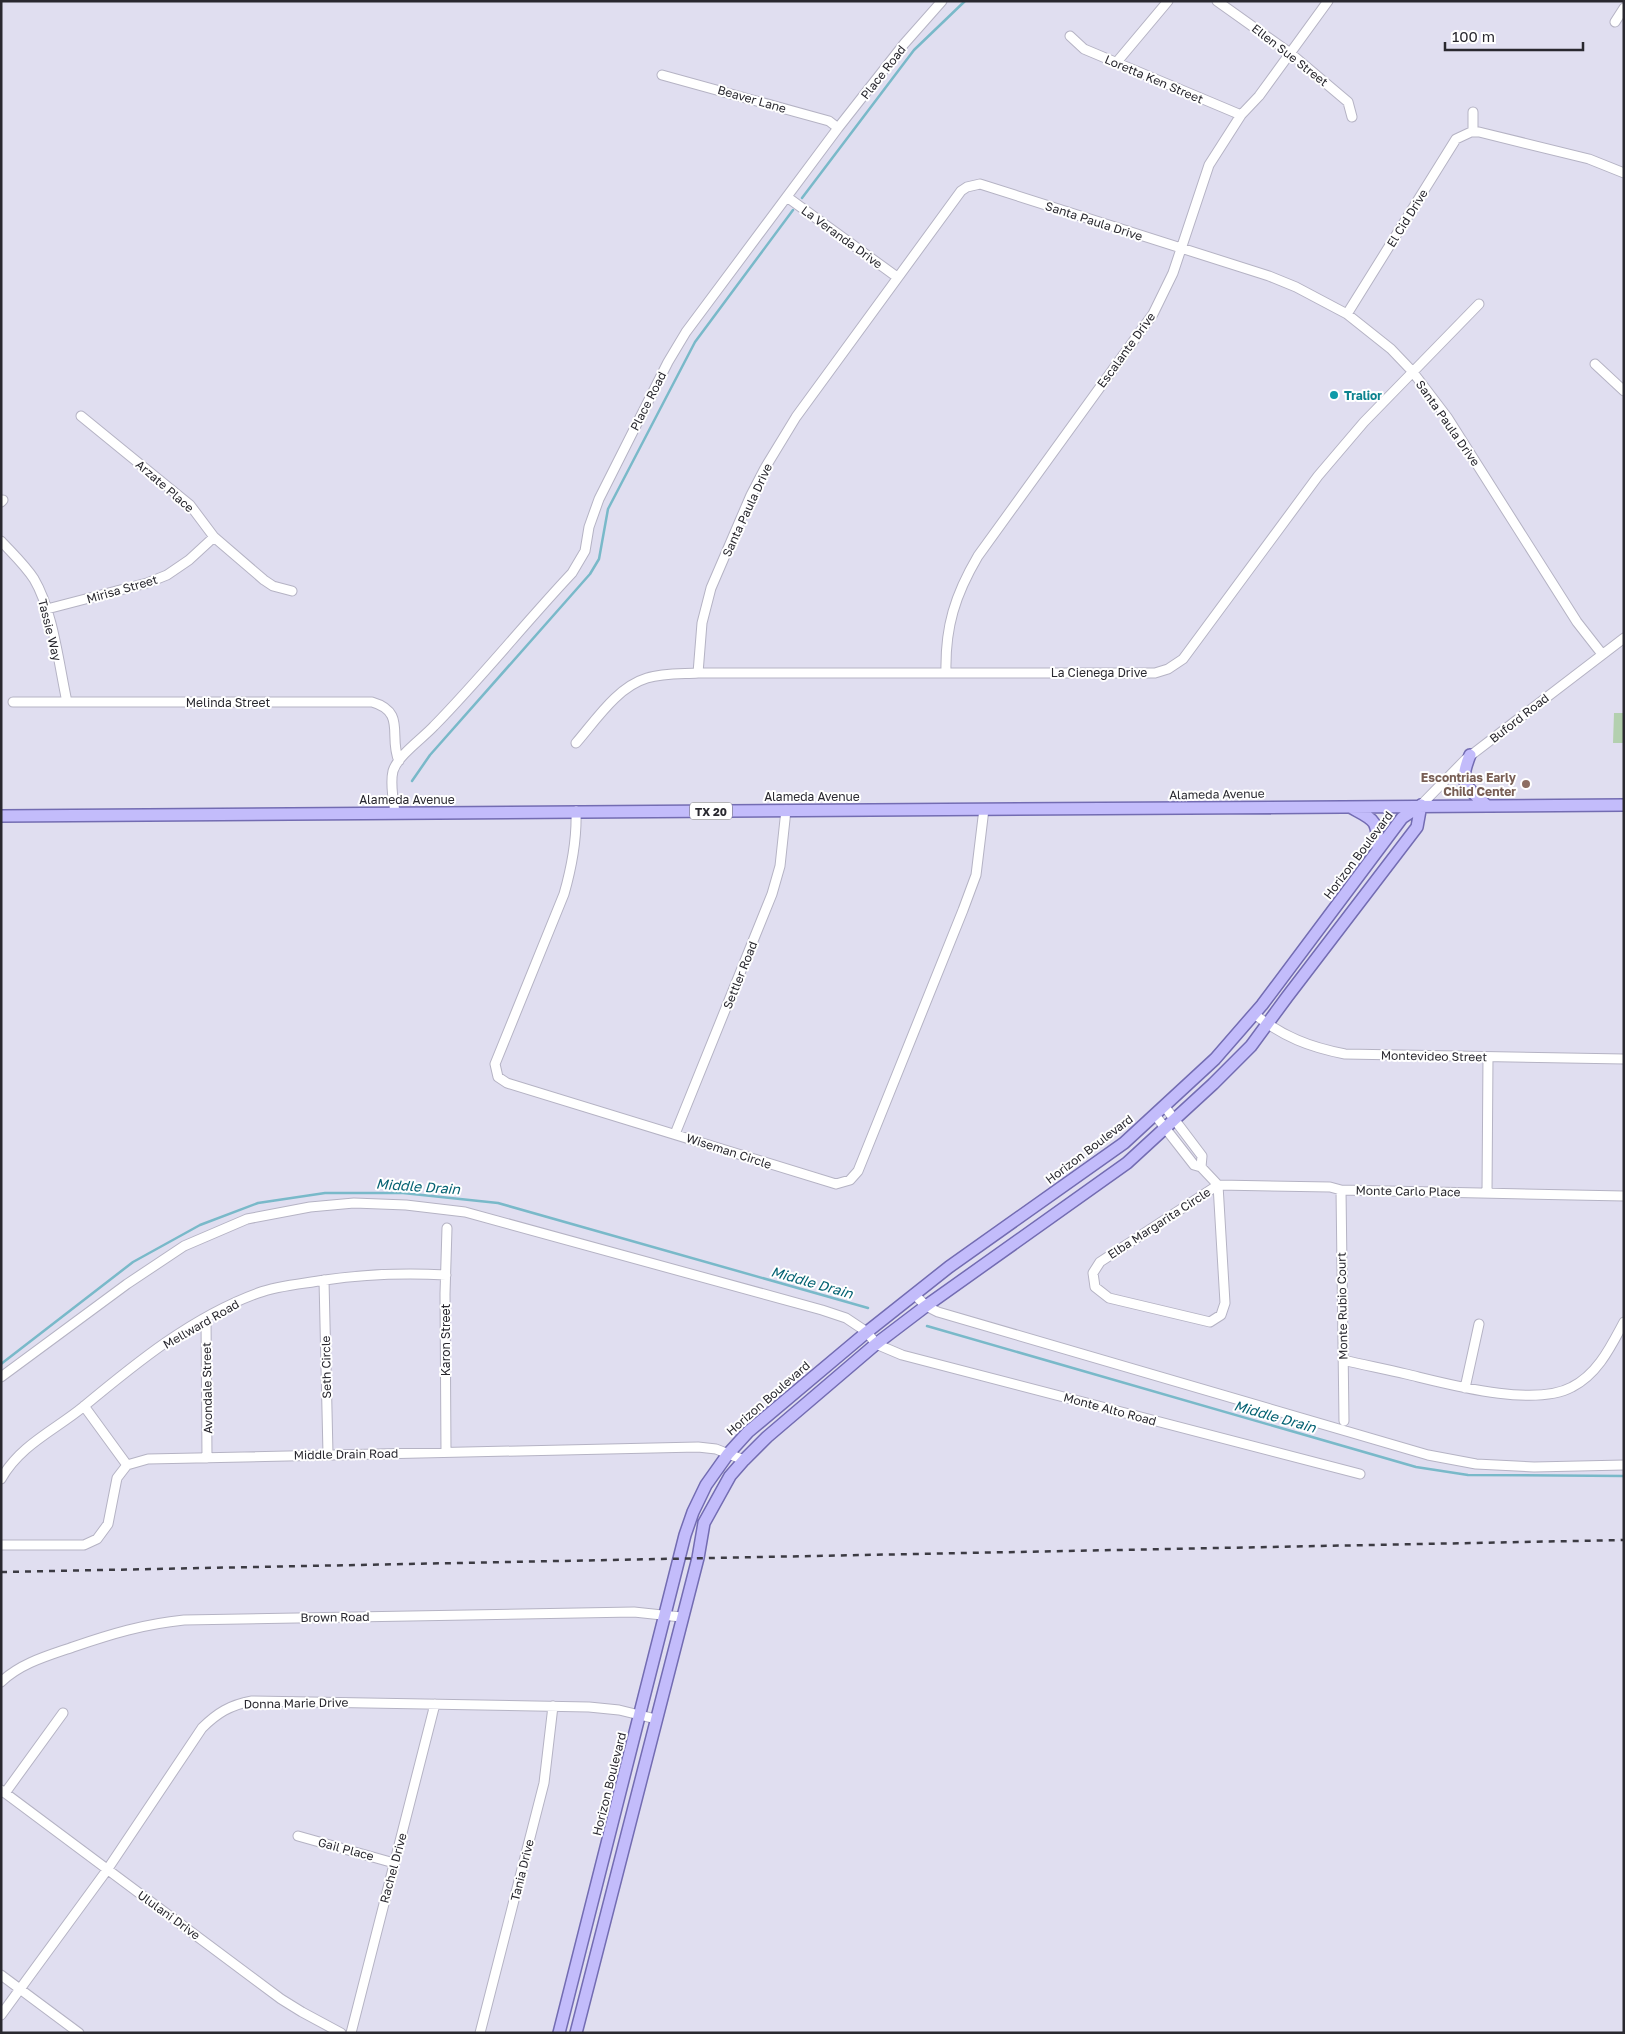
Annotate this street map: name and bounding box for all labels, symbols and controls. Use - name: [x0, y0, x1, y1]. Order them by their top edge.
- scale bar: [1445, 20, 1582, 52]
- street label: Ellen Sue Street: [1249, 21, 1331, 90]
- text: 100 m: [1452, 27, 1495, 45]
- street label: Place Road: [857, 42, 909, 102]
- street label: Loretta Ken Street: [1102, 51, 1206, 107]
- street label: Beaver Lane: [716, 82, 788, 116]
- street label: El Cid Drive: [1383, 186, 1431, 250]
- street label: Santa Paula Drive: [1043, 198, 1145, 244]
- street label: La Veranda Drive: [798, 203, 886, 271]
- street label: Escalante Drive: [1094, 309, 1158, 391]
- street label: Place Road: [627, 369, 669, 433]
- street label: Santa Paula Drive: [1413, 377, 1483, 469]
- place label: Tralior: [1344, 388, 1382, 403]
- marker: Tralior: [1328, 389, 1340, 401]
- street label: Arzate Place: [133, 457, 197, 515]
- street label: Santa Paula Drive: [719, 461, 775, 559]
- street label: Mirisa Street: [85, 572, 159, 606]
- street label: Tassie Way: [35, 597, 65, 663]
- street label: La Cienega Drive: [1051, 665, 1147, 680]
- street label: Buford Road: [1486, 690, 1552, 746]
- street label: Melinda Street: [186, 695, 270, 710]
- place label: Escontrias Early Child Center: [1421, 770, 1517, 799]
- marker: Escontrias Early Child Center: [1520, 778, 1532, 790]
- street label: Alameda Avenue: [1169, 786, 1265, 802]
- street label: Alameda Avenue: [764, 789, 860, 804]
- street label: Alameda Avenue: [359, 792, 455, 807]
- road number: TX 20: [690, 802, 732, 819]
- street label: Horizon Boulevard: [1320, 808, 1396, 902]
- street label: Settler Road: [720, 939, 760, 1011]
- street label: Montevideo Street: [1381, 1048, 1487, 1064]
- street label: Horizon Boulevard: [1042, 1111, 1136, 1187]
- street label: Wiseman Circle: [684, 1130, 774, 1172]
- water label: Middle Drain: [375, 1175, 462, 1198]
- street label: Monte Carlo Place: [1355, 1183, 1461, 1199]
- street label: Elba Margarita Circle: [1105, 1184, 1213, 1262]
- street label: Monte Rubio Court: [1334, 1252, 1350, 1360]
- water label: Middle Drain: [769, 1262, 856, 1302]
- street label: Mellward Road: [160, 1296, 242, 1352]
- street label: Karon Street: [438, 1304, 453, 1376]
- street label: Seth Circle: [318, 1335, 334, 1399]
- street label: Avondale Street: [199, 1342, 215, 1434]
- street label: Horizon Boulevard: [723, 1358, 813, 1438]
- street label: Monte Alto Road: [1062, 1389, 1158, 1429]
- water label: Middle Drain: [1232, 1396, 1319, 1436]
- street label: Middle Drain Road: [294, 1446, 398, 1462]
- street label: Brown Road: [300, 1609, 370, 1625]
- street label: Donna Marie Drive: [243, 1695, 349, 1711]
- street label: Horizon Boulevard: [589, 1731, 629, 1837]
- street label: Rachel Drive: [376, 1831, 410, 1905]
- street label: Gail Place: [316, 1834, 376, 1864]
- street label: Tania Drive: [507, 1837, 537, 1903]
- street label: Ululani Drive: [135, 1887, 203, 1943]

